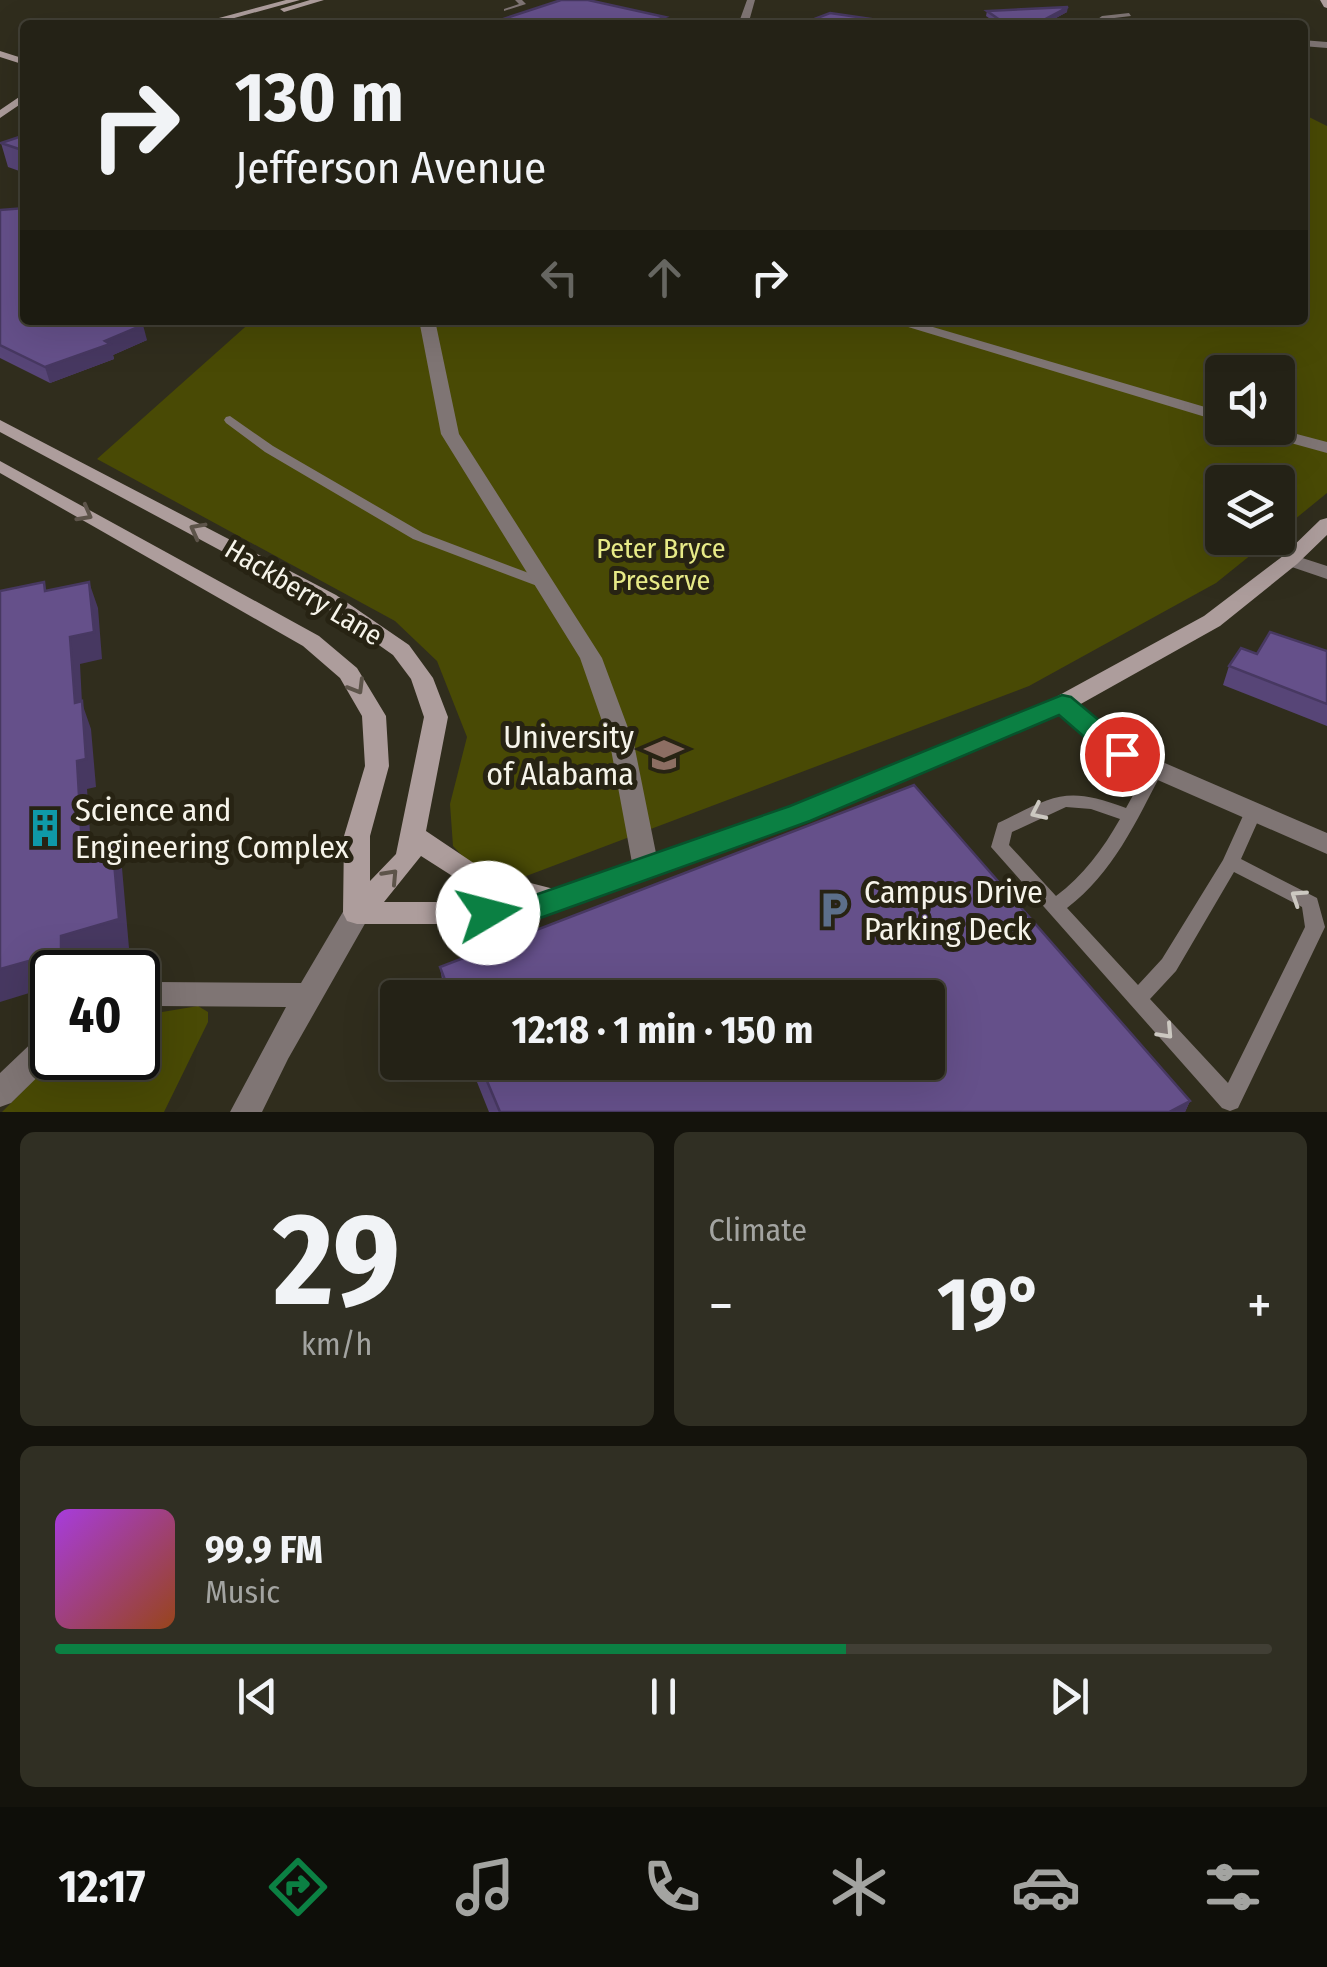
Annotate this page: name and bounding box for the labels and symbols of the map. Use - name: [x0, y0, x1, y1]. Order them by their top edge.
- one-way arrow: [74, 502, 92, 521]
- one-way arrow: [189, 522, 207, 542]
- park label: Peter Bryce Preserve: [596, 532, 726, 597]
- street label: Hackberry Lane: [219, 533, 388, 652]
- one-way arrow: [345, 676, 364, 694]
- pin: [1080, 712, 1165, 797]
- place label: University of Alabama: [486, 718, 635, 793]
- school or university icon: University of Alabama: [643, 734, 685, 776]
- place label: Science and Engineering Complex: [75, 791, 349, 866]
- one-way arrow: [1030, 799, 1048, 819]
- building icon: Science and Engineering Complex: [24, 807, 66, 849]
- position arrow: [436, 861, 540, 965]
- one-way arrow: [379, 869, 397, 888]
- place label: Campus Drive Parking Deck: [864, 873, 1043, 948]
- parking icon: Campus Drive Parking Deck: [813, 889, 855, 931]
- one-way arrow: [1290, 891, 1308, 910]
- speed limit sign: 40: [30, 950, 160, 1080]
- one-way arrow: [1155, 1020, 1173, 1039]

